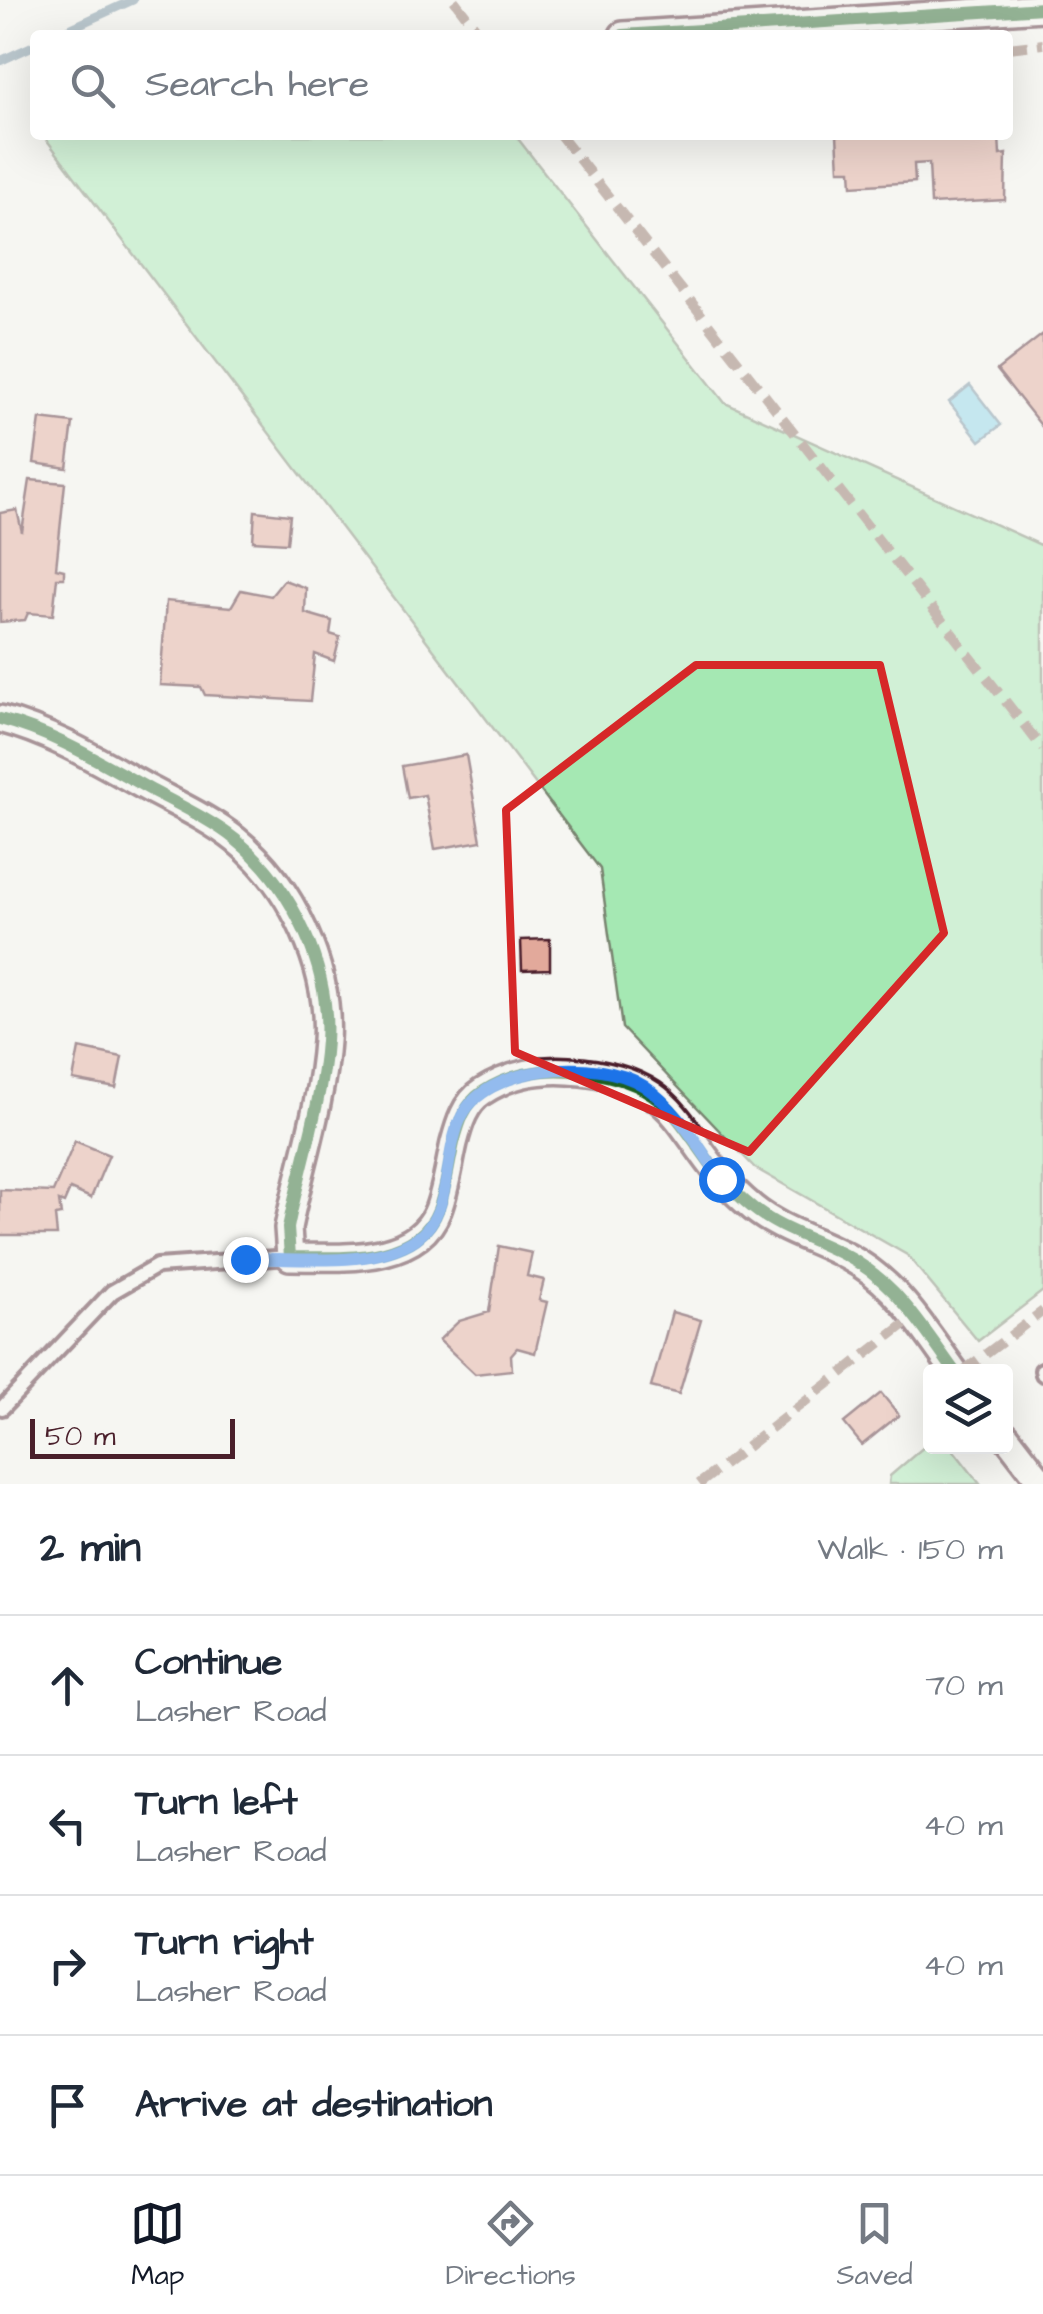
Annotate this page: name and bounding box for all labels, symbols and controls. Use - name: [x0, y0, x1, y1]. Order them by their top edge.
- search box: [30, 30, 1013, 140]
- icon: search: [65, 58, 120, 113]
- text: Search here: [145, 59, 369, 111]
- route start: [699, 1157, 745, 1203]
- route end: [223, 1237, 269, 1283]
- map controls: [923, 1364, 1013, 1454]
- button: layers: [923, 1364, 1013, 1454]
- scale bar: [30, 1414, 235, 1458]
- text: 50 m: [45, 1417, 116, 1456]
- text: 2 min: [40, 1520, 141, 1578]
- text: Walk · 150 m: [817, 1527, 1003, 1572]
- text: Continue: [135, 1637, 282, 1689]
- icon: ahead: [40, 1658, 95, 1713]
- text: 70 m: [925, 1663, 1003, 1708]
- text: Lasher Road: [135, 1689, 327, 1734]
- text: Turn left: [135, 1777, 298, 1829]
- icon: left: [40, 1798, 95, 1853]
- text: 40 m: [923, 1803, 1003, 1848]
- text: Lasher Road: [135, 1829, 327, 1874]
- text: Turn right: [135, 1917, 314, 1969]
- icon: right: [40, 1938, 95, 1993]
- text: 40 m: [923, 1943, 1003, 1988]
- text: Lasher Road: [135, 1969, 327, 2014]
- icon: arrive: [40, 2078, 95, 2133]
- text: Arrive at destination: [135, 2079, 492, 2131]
- tab: Map: [130, 2196, 185, 2295]
- tab: Directions: [446, 2196, 576, 2295]
- tab: Saved: [836, 2196, 913, 2295]

